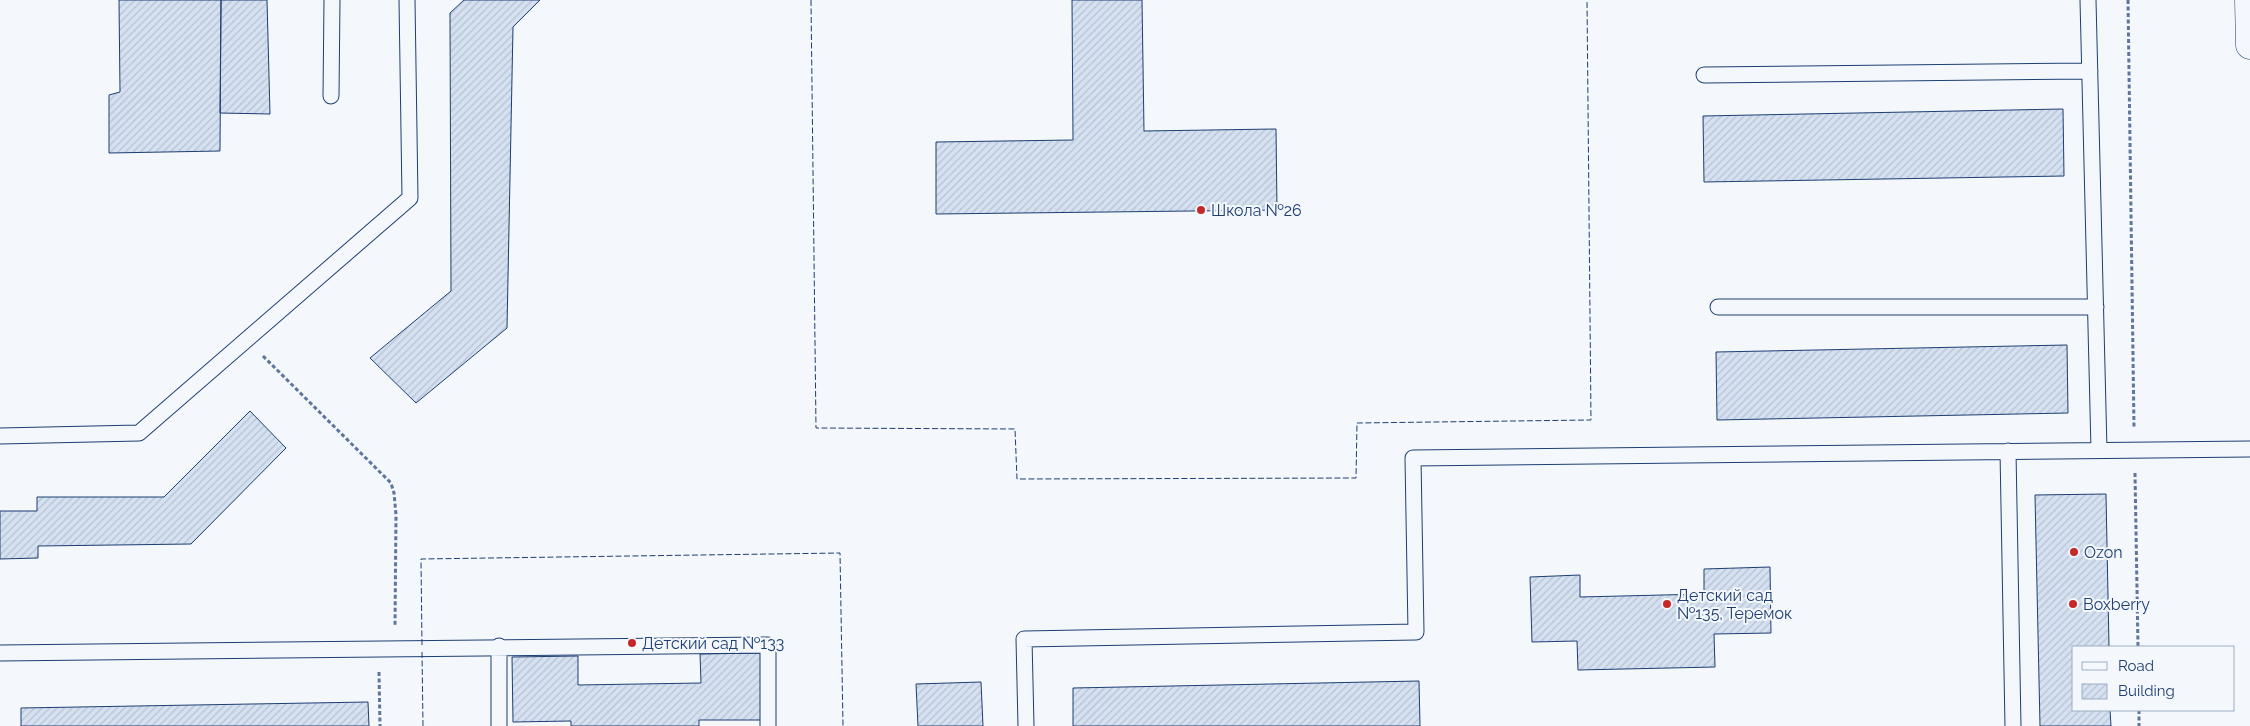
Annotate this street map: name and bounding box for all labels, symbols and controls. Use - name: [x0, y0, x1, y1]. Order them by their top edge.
- place label: Школа №26: [1211, 201, 1302, 220]
- marker: Школа №26: [1195, 204, 1207, 216]
- place label: Ozon: [2084, 543, 2123, 562]
- marker: Ozon: [2068, 546, 2080, 558]
- place label: Детский сад №135, Теремок: [1677, 586, 1792, 623]
- place label: Boxberry: [2083, 595, 2150, 614]
- marker: Детский сад №135, Теремок: [1661, 598, 1673, 610]
- marker: Boxberry: [2067, 598, 2079, 610]
- place label: Детский сад №133: [642, 634, 784, 653]
- marker: Детский сад №133: [626, 637, 638, 649]
- legend: [2072, 646, 2235, 711]
- text: Road: [2118, 657, 2154, 675]
- text: Building: [2118, 682, 2175, 700]

